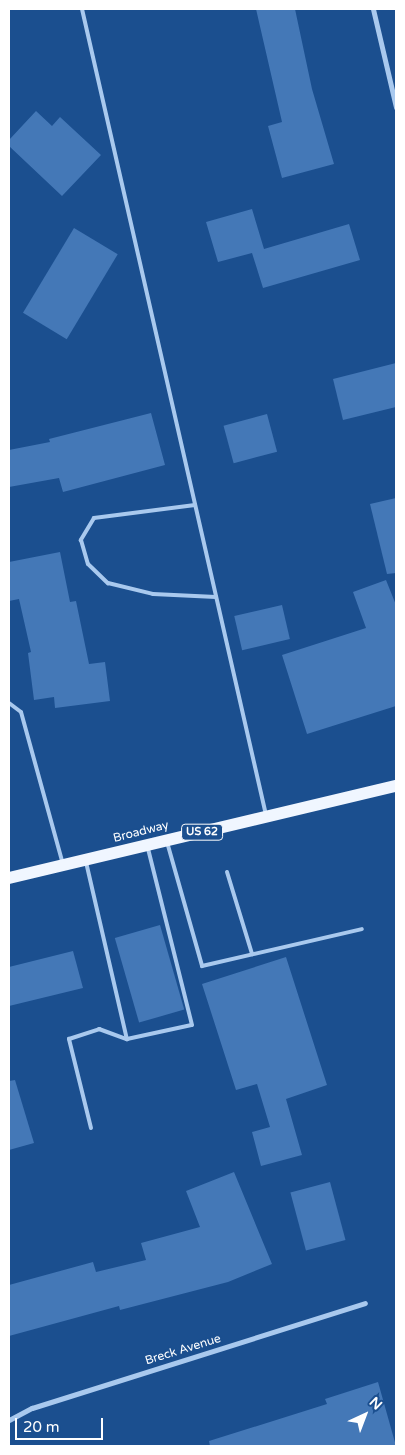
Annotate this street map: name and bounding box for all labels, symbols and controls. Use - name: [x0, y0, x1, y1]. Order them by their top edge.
- street label: Broadway: [112, 818, 170, 846]
- road number: US 62: [181, 824, 223, 840]
- street label: Breck Avenue: [143, 1332, 223, 1368]
- north arrow: [340, 1390, 390, 1440]
- text: N: [366, 1394, 385, 1414]
- scale bar: [18, 1408, 105, 1440]
- text: 20 m: [23, 1418, 60, 1436]

